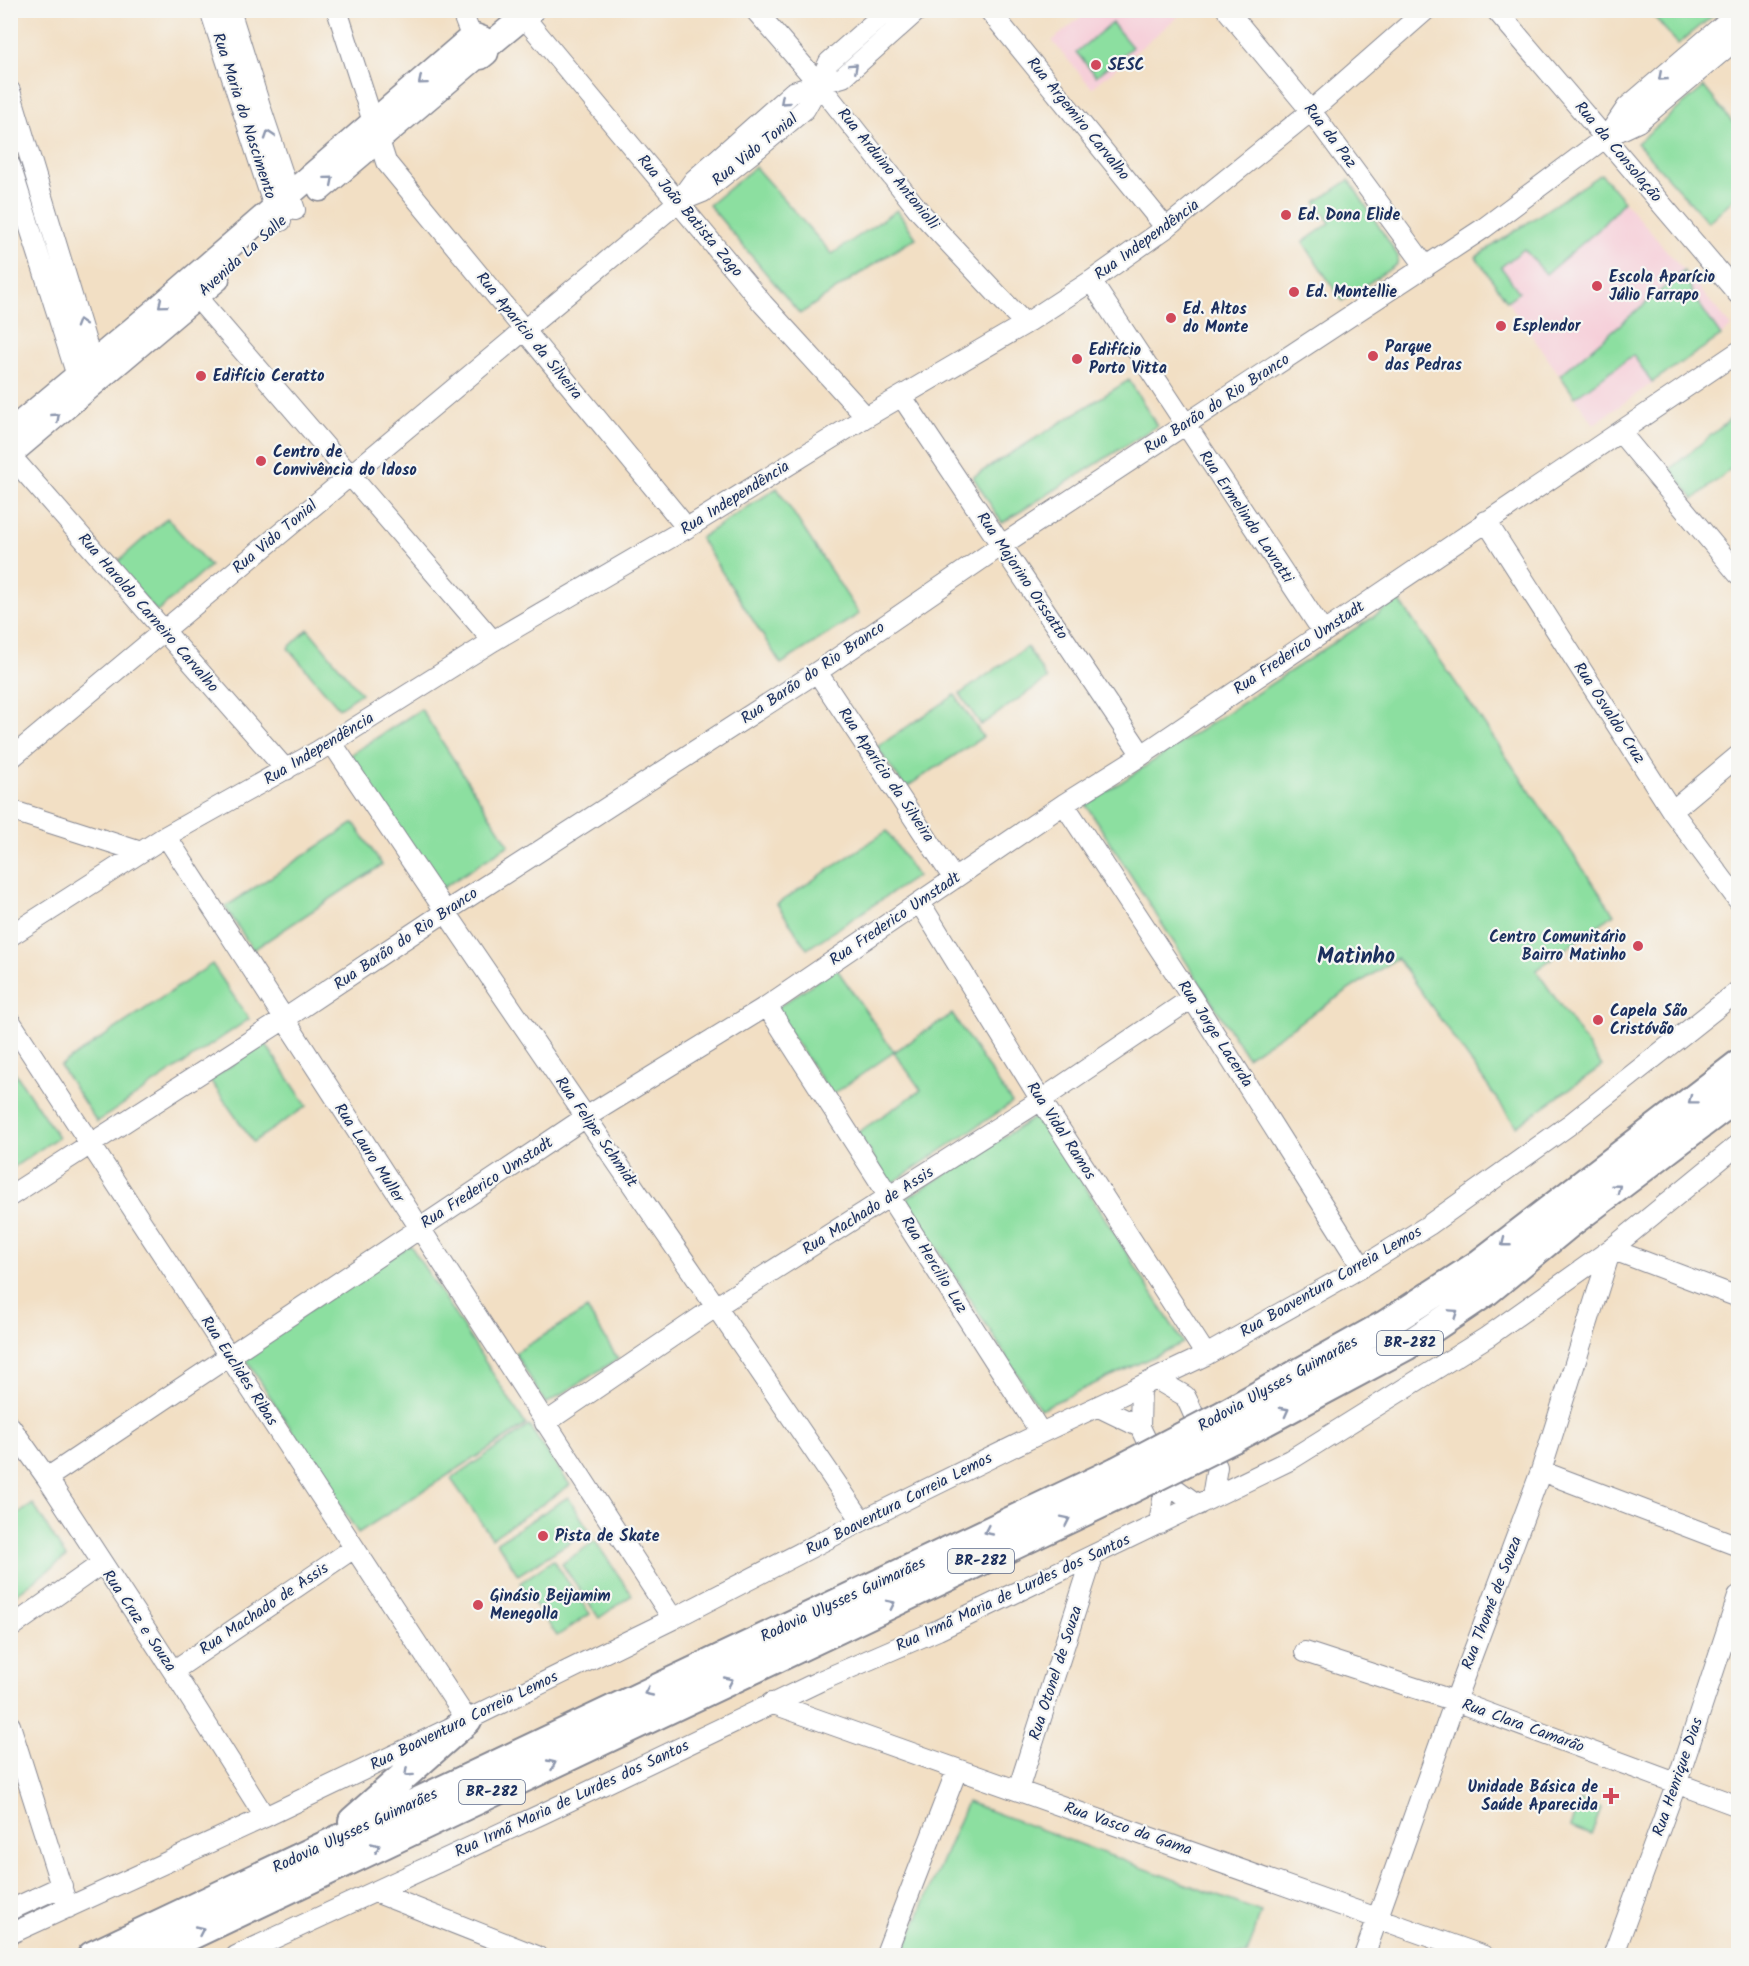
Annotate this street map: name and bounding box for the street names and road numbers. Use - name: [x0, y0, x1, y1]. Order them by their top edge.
- street label: Rua Maria do Nascimento: [205, 30, 283, 202]
- street label: Rua Argemiro Carvalho: [1020, 52, 1136, 186]
- street label: Rua da Consolação: [1568, 96, 1668, 208]
- street label: Rua da Paz: [1297, 98, 1363, 174]
- street label: Rua Arduino Antoniolli: [831, 103, 946, 236]
- street label: Rua Vido Tonial: [707, 107, 804, 193]
- street label: Rua João Batista Zago: [631, 149, 749, 283]
- street label: Rua Independência: [1089, 193, 1205, 287]
- street label: Avenida La Salle: [193, 209, 293, 303]
- street label: Rua Aparício da Silveira: [469, 267, 589, 405]
- street label: Rua Barão do Rio Branco: [1139, 347, 1295, 461]
- street label: Rua Ermelindo Lavratti: [1192, 446, 1300, 589]
- street label: Rua Independência: [675, 454, 795, 542]
- street label: Rua Vido Tonial: [227, 494, 323, 580]
- street label: Rua Majorino Orssatto: [970, 507, 1074, 645]
- street label: Rua Haroldo Carneiro Carvalho: [71, 528, 225, 698]
- street label: Rua Frederico Umstadt: [1228, 594, 1370, 701]
- street label: Rua Barão do Rio Branco: [736, 615, 890, 731]
- street label: Rua Osvaldo Cruz: [1567, 657, 1651, 769]
- street label: Rua Aparício da Silveira: [831, 702, 941, 848]
- street label: Rua Independência: [259, 706, 379, 792]
- street label: Rua Frederico Umstadt: [824, 865, 966, 972]
- street label: Rua Barão do Rio Branco: [329, 881, 483, 997]
- street label: Rua Jorge Lacerda: [1171, 975, 1259, 1093]
- street label: Rua Felipe Schmidt: [548, 1071, 644, 1193]
- street label: Rua Vidal Ramos: [1020, 1077, 1102, 1185]
- street label: Rua Lauro Muller: [327, 1098, 412, 1209]
- street label: Rua Frederico Umstadt: [416, 1130, 559, 1235]
- street label: Rua Machado de Assis: [797, 1160, 939, 1262]
- street label: Rua Hercilio Luz: [894, 1212, 974, 1318]
- street label: Rua Boaventura Correia Lemos: [1235, 1219, 1427, 1344]
- street label: Rua Euclides Ribas: [194, 1311, 284, 1431]
- street label: Rodovia Ulysses Guimarães: [1193, 1329, 1363, 1439]
- road number: BR-282: [1377, 1331, 1443, 1355]
- street label: Rua Boaventura Correia Lemos: [801, 1446, 997, 1562]
- street label: Rua Irmã Maria de Lurdes dos Santos: [892, 1527, 1134, 1658]
- street label: Rua Thomé de Souza: [1455, 1533, 1529, 1673]
- road number: BR-282: [948, 1549, 1014, 1573]
- street label: Rodovia Ulysses Guimarães: [756, 1551, 930, 1649]
- street label: Rua Machado de Assis: [194, 1556, 334, 1662]
- street label: Rua Cruz e Souza: [95, 1565, 183, 1677]
- street label: Rua Otonel de Souza: [1023, 1603, 1089, 1743]
- street label: Rua Boaventura Correia Lemos: [366, 1664, 562, 1778]
- street label: Rua Clara Camarão: [1458, 1692, 1588, 1760]
- street label: Rua Henrique Dias: [1646, 1714, 1710, 1840]
- street label: Rua Irmã Maria de Lurdes dos Santos: [451, 1733, 693, 1864]
- road number: BR-282: [459, 1780, 525, 1804]
- street label: Rodovia Ulysses Guimarães: [268, 1782, 442, 1880]
- street label: Rua Vasco da Gama: [1061, 1795, 1195, 1863]

